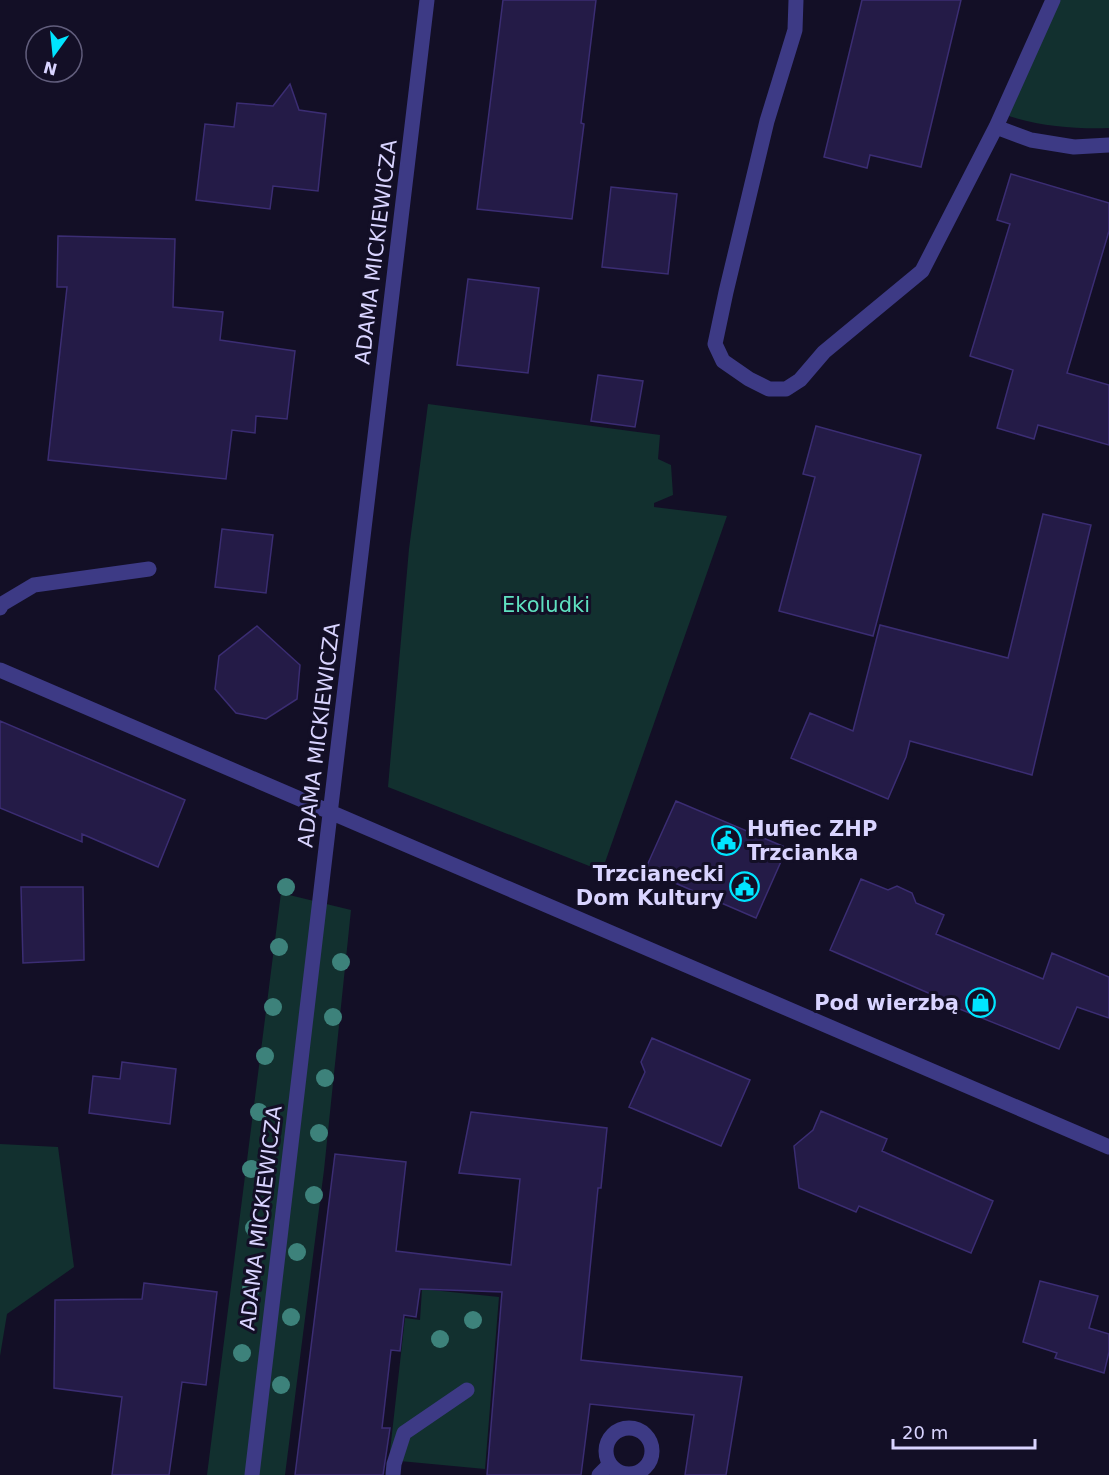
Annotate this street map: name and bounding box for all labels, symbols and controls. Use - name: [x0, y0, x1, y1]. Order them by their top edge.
- north arrow: [24, 24, 84, 84]
- text: N: [41, 57, 59, 79]
- street label: ADAMA MICKIEWICZA: [350, 138, 402, 366]
- park label: Ekoludki: [502, 593, 590, 617]
- street label: ADAMA MICKIEWICZA: [293, 621, 345, 849]
- place label: Hufiec ZHP Trzcianka: [747, 817, 877, 865]
- public building icon: Hufiec ZHP Trzcianka: [710, 825, 742, 857]
- place label: Trzcianecki Dom Kultury: [576, 862, 724, 910]
- public building icon: Trzcianecki Dom Kultury: [729, 870, 761, 902]
- shop icon: Pod wierzbą: [964, 987, 996, 1019]
- place label: Pod wierzbą: [814, 991, 959, 1015]
- street label: ADAMA MICKIEWICZA: [235, 1104, 287, 1332]
- scale bar: [893, 1412, 1036, 1450]
- text: 20 m: [902, 1422, 948, 1443]

